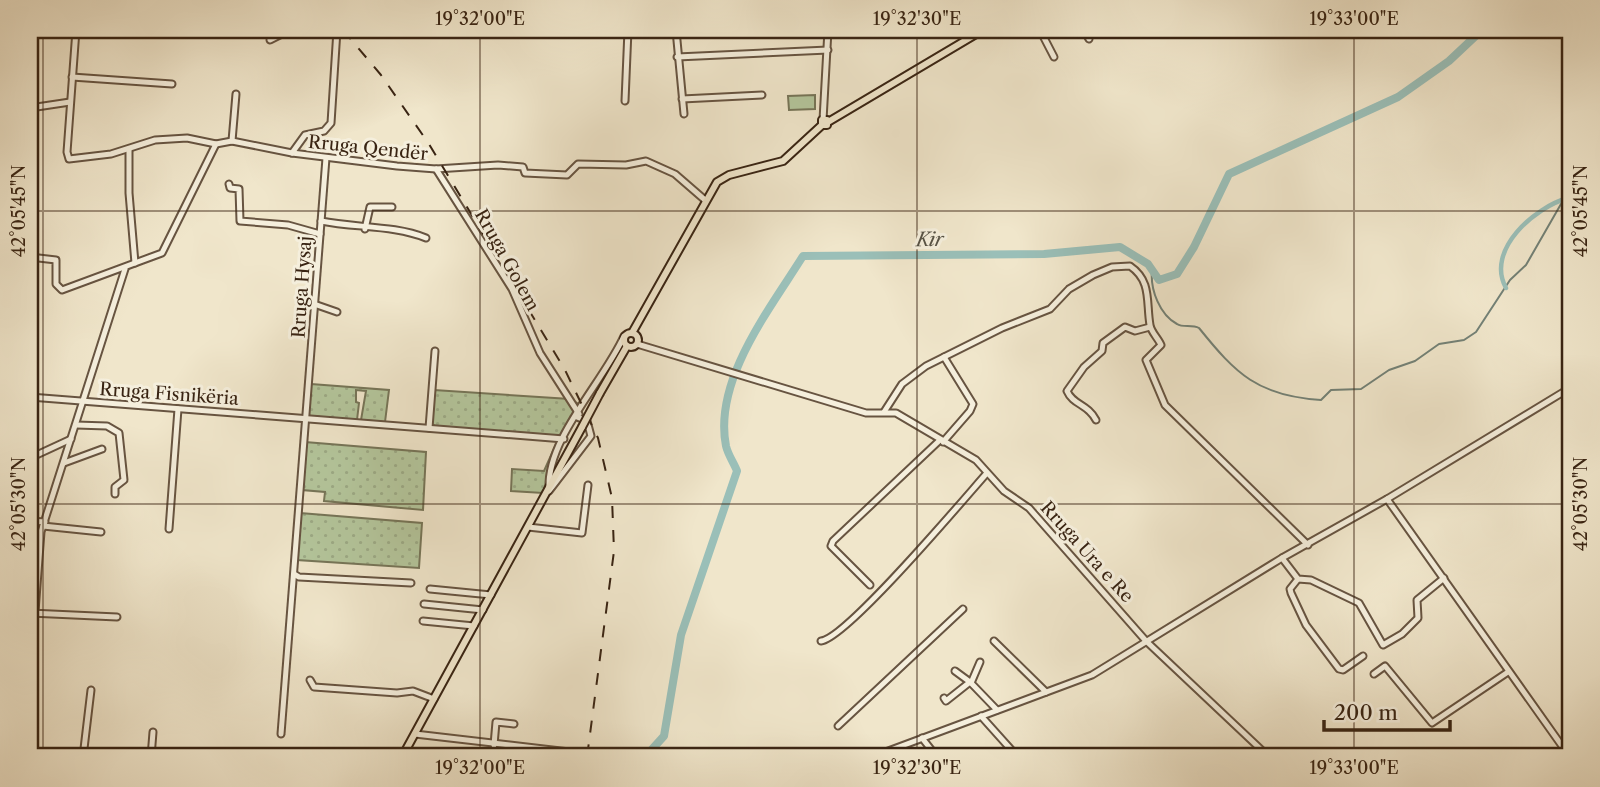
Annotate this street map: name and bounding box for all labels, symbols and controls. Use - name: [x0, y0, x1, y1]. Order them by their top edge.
- text: 19°32'00"E: [435, 8, 525, 30]
- text: 19°32'30"E: [873, 8, 961, 30]
- text: 19°33'00"E: [1309, 8, 1399, 30]
- street label: Rruga Qendër: [307, 131, 429, 165]
- text: 42°05'45"N: [8, 165, 30, 257]
- text: 42°05'45"N: [1570, 165, 1592, 257]
- street label: Rruga Golem: [470, 205, 544, 315]
- water label: Kir: [914, 228, 945, 251]
- street label: Rruga Hysaj: [287, 235, 317, 339]
- street label: Rruga Fisnikëria: [99, 378, 240, 410]
- text: 42°05'30"N: [8, 457, 30, 551]
- text: 42°05'30"N: [1570, 457, 1592, 551]
- street label: Rruga Ura e Re: [1036, 497, 1138, 607]
- scale bar: [1324, 689, 1450, 733]
- text: 200 m: [1334, 700, 1398, 725]
- text: 19°32'00"E: [435, 757, 525, 779]
- text: 19°32'30"E: [873, 757, 961, 779]
- text: 19°33'00"E: [1309, 757, 1399, 779]

